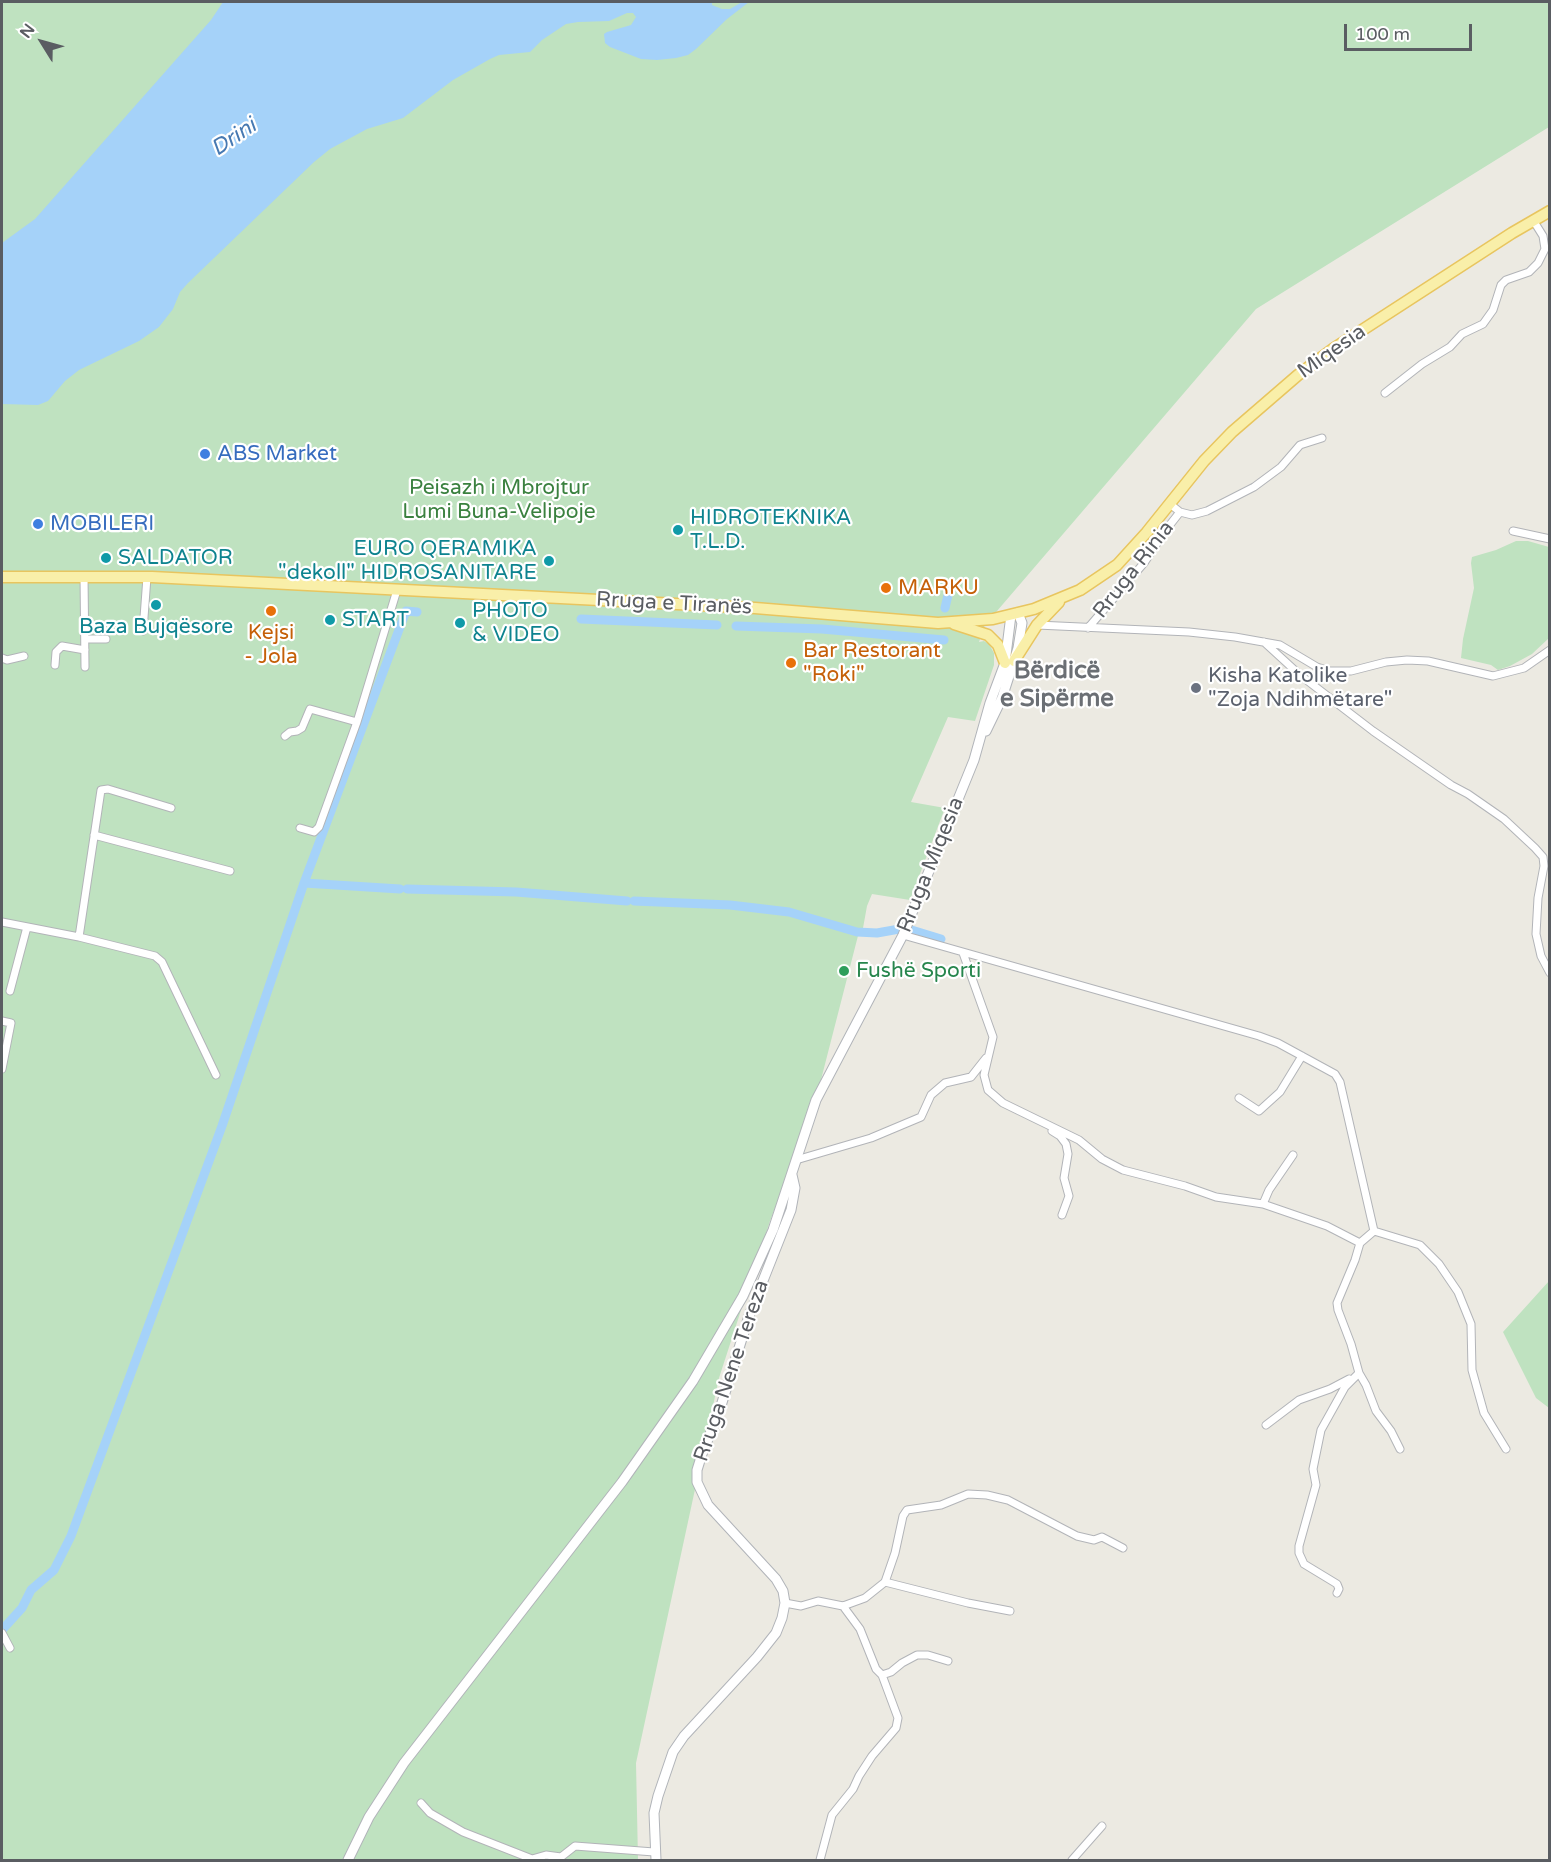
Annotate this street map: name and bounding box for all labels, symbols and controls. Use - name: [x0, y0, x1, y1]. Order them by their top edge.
- north arrow: [12, 12, 72, 72]
- scale bar: [1347, 12, 1474, 50]
- text: N: [16, 20, 39, 42]
- text: 100 m: [1355, 23, 1410, 45]
- water label: Drini: [206, 113, 262, 163]
- street label: Miqesia: [1293, 319, 1371, 385]
- place label: ABS Market: [217, 441, 337, 467]
- marker: ABS Market: [198, 447, 212, 461]
- park label: Peisazh i Mbrojtur Lumi Buna-Velipoje: [402, 475, 596, 525]
- place label: HIDROTEKNIKA T.L.D.: [690, 505, 851, 555]
- place label: MOBILERI: [50, 511, 154, 537]
- street label: Rruga Rinia: [1088, 516, 1180, 624]
- marker: MOBILERI: [31, 517, 45, 531]
- marker: HIDROTEKNIKA T.L.D.: [671, 523, 685, 537]
- place label: EURO QERAMIKA "dekoll" HIDROSANITARE: [278, 536, 537, 586]
- place label: SALDATOR: [118, 545, 233, 571]
- marker: SALDATOR: [99, 551, 113, 565]
- marker: EURO QERAMIKA "dekoll" HIDROSANITARE: [542, 554, 556, 568]
- place label: MARKU: [898, 575, 979, 601]
- marker: MARKU: [879, 581, 893, 595]
- street label: Rruga e Tiranës: [595, 587, 753, 621]
- marker: Baza Bujqësore: [149, 598, 163, 612]
- place label: PHOTO & VIDEO: [472, 598, 559, 648]
- marker: Kejsi - Jola: [264, 604, 278, 618]
- place label: START: [342, 607, 409, 633]
- marker: START: [323, 613, 337, 627]
- place label: Baza Bujqësore: [79, 614, 233, 640]
- marker: PHOTO & VIDEO: [453, 616, 467, 630]
- place label: Kejsi - Jola: [244, 620, 298, 670]
- place label: Bar Restorant "Roki": [803, 638, 941, 688]
- marker: Bar Restorant "Roki": [784, 656, 798, 670]
- district label: Bërdicë e Sipërme: [1000, 658, 1114, 714]
- place label: Kisha Katolike "Zoja Ndihmëtare": [1208, 663, 1392, 713]
- marker: Kisha Katolike "Zoja Ndihmëtare": [1189, 681, 1203, 695]
- street label: Rruga Miqesia: [892, 794, 970, 936]
- place label: Fushë Sporti: [856, 958, 981, 984]
- marker: Fushë Sporti: [837, 964, 851, 978]
- street label: Rruga Nene Tereza: [689, 1277, 775, 1465]

